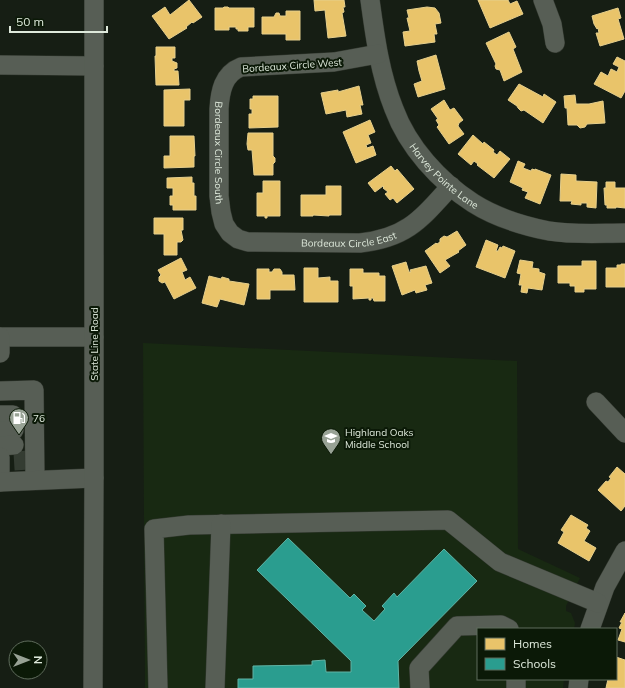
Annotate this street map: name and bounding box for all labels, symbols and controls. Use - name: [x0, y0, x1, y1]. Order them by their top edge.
- scale bar: [10, 8, 107, 34]
- text: 50 m: [16, 14, 44, 29]
- street label: Bordeaux Circle West: [242, 55, 343, 75]
- street label: Bordeaux Circle South: [212, 101, 226, 205]
- street label: Harvey Pointe Lane: [407, 141, 481, 212]
- street label: Bordeaux Circle East: [301, 229, 399, 250]
- street label: State Line Road: [88, 307, 101, 381]
- fuel station icon: 76: [8, 407, 30, 435]
- place label: 76: [33, 412, 45, 425]
- place label: Highland Oaks Middle School: [345, 426, 414, 451]
- school or university icon: Highland Oaks Middle School: [320, 427, 342, 455]
- legend: [477, 628, 617, 680]
- text: Homes: [513, 636, 552, 651]
- north arrow: [8, 640, 48, 680]
- text: N: [31, 656, 45, 664]
- text: Schools: [513, 656, 556, 671]

